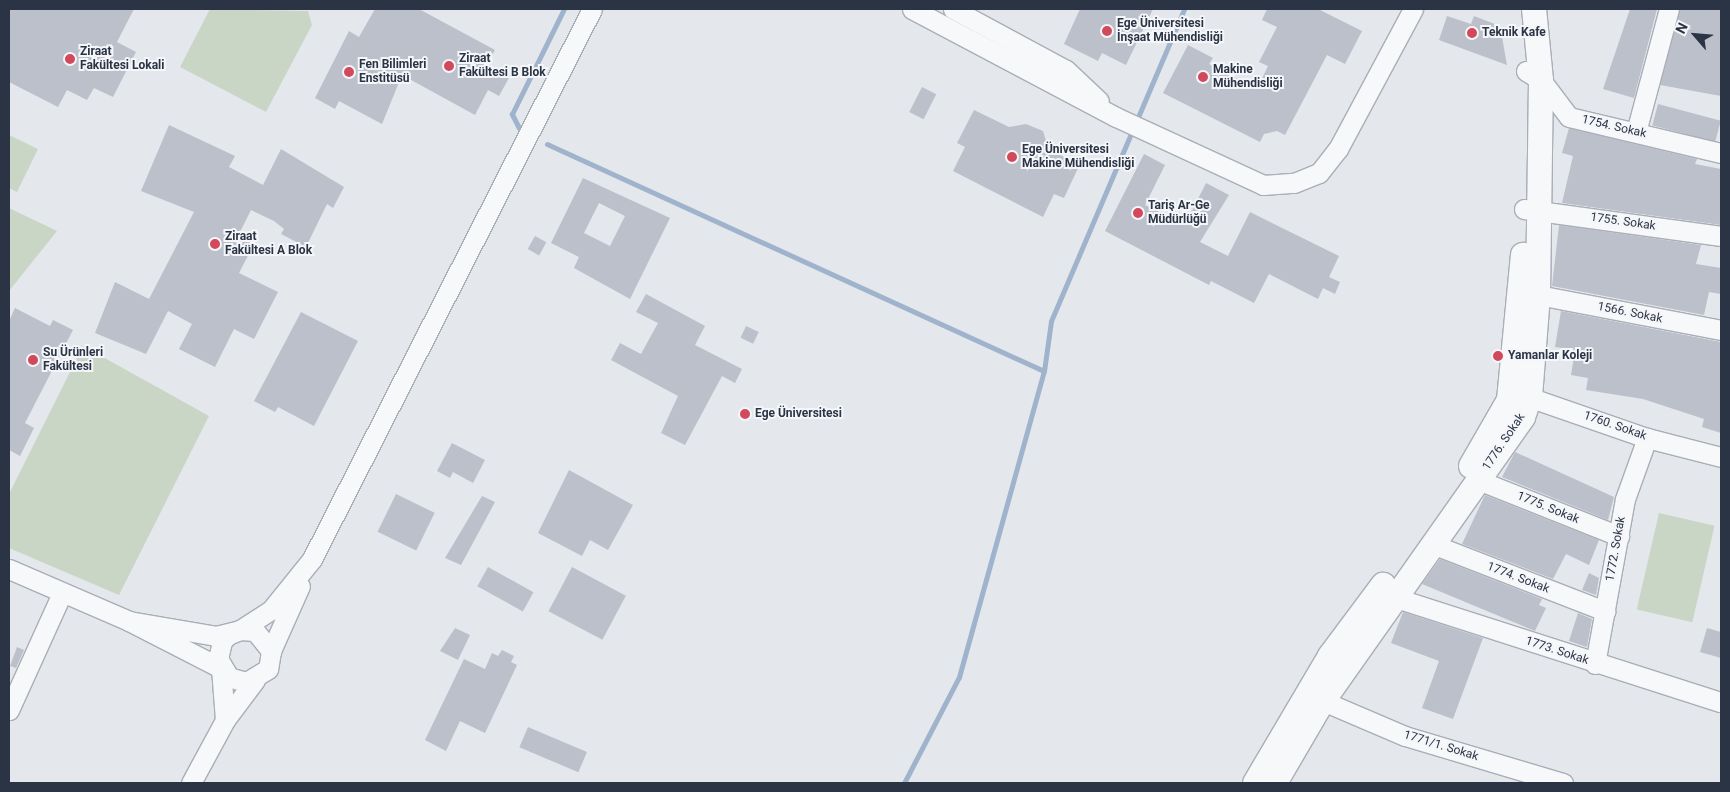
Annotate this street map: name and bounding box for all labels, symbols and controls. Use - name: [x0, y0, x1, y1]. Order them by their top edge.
- north arrow: [1670, 10, 1720, 60]
- place label: Ege Üniversitesi İnşaat Mühendisliği: [1117, 17, 1223, 45]
- text: N: [1672, 20, 1691, 36]
- marker: Ege Üniversitesi İnşaat Mühendisliği: [1101, 25, 1113, 37]
- place label: Teknik Kafe: [1482, 26, 1546, 40]
- marker: Teknik Kafe: [1466, 27, 1478, 39]
- place label: Ziraat Fakültesi Lokali: [80, 45, 164, 73]
- place label: Ziraat Fakültesi B Blok: [459, 52, 546, 80]
- marker: Ziraat Fakültesi Lokali: [64, 53, 76, 65]
- place label: Fen Bilimleri Enstitüsü: [359, 58, 426, 86]
- marker: Ziraat Fakültesi B Blok: [443, 60, 455, 72]
- place label: Makine Mühendisliği: [1213, 63, 1283, 91]
- marker: Fen Bilimleri Enstitüsü: [343, 66, 355, 78]
- marker: Makine Mühendisliği: [1197, 71, 1209, 83]
- street label: 1754. Sokak: [1580, 113, 1648, 141]
- place label: Ege Üniversitesi Makine Mühendisliği: [1022, 143, 1134, 171]
- marker: Ege Üniversitesi Makine Mühendisliği: [1006, 151, 1018, 163]
- place label: Tariş Ar-Ge Müdürlüğü: [1148, 199, 1210, 227]
- marker: Tariş Ar-Ge Müdürlüğü: [1132, 207, 1144, 219]
- street label: 1755. Sokak: [1589, 210, 1657, 234]
- place label: Ziraat Fakültesi A Blok: [225, 230, 312, 258]
- marker: Ziraat Fakültesi A Blok: [209, 238, 221, 250]
- street label: 1566. Sokak: [1596, 300, 1664, 326]
- place label: Su Ürünleri Fakültesi: [43, 346, 103, 374]
- place label: Yamanlar Koleji: [1508, 349, 1592, 363]
- marker: Yamanlar Koleji: [1492, 350, 1504, 362]
- marker: Su Ürünleri Fakültesi: [27, 354, 39, 366]
- place label: Ege Üniversitesi: [755, 407, 842, 421]
- marker: Ege Üniversitesi: [739, 408, 751, 420]
- street label: 1760. Sokak: [1582, 408, 1648, 444]
- street label: 1776. Sokak: [1480, 411, 1528, 473]
- street label: 1775. Sokak: [1515, 489, 1581, 527]
- street label: 1772. Sokak: [1603, 515, 1629, 583]
- street label: 1774. Sokak: [1485, 559, 1551, 597]
- street label: 1773. Sokak: [1523, 634, 1591, 668]
- street label: 1771/1. Sokak: [1402, 728, 1480, 764]

